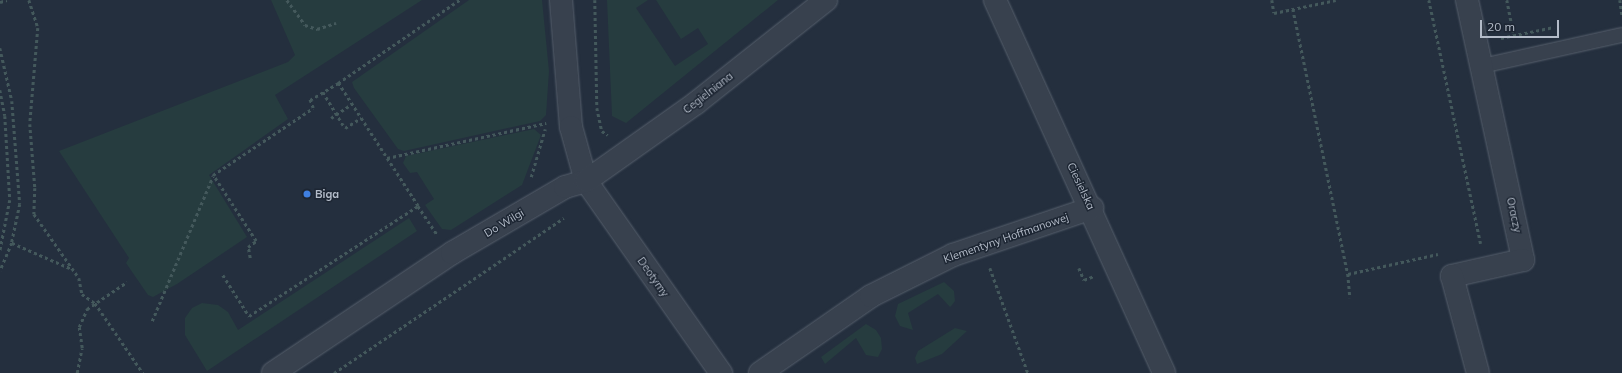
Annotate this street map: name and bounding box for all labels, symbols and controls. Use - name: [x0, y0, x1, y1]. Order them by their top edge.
- scale bar: [1482, 12, 1561, 38]
- text: 20 m: [1487, 19, 1515, 34]
- street label: Cegielniana: [680, 69, 736, 117]
- street label: Ciesielska: [1064, 160, 1098, 212]
- place label: Biga: [315, 187, 339, 201]
- marker: Biga: [302, 189, 312, 199]
- street label: Oraczy: [1504, 196, 1524, 234]
- street label: Do Wilgi: [482, 206, 526, 240]
- street label: Klementyny Hoffmanowej: [942, 210, 1070, 266]
- street label: Deotymy: [635, 255, 671, 299]

